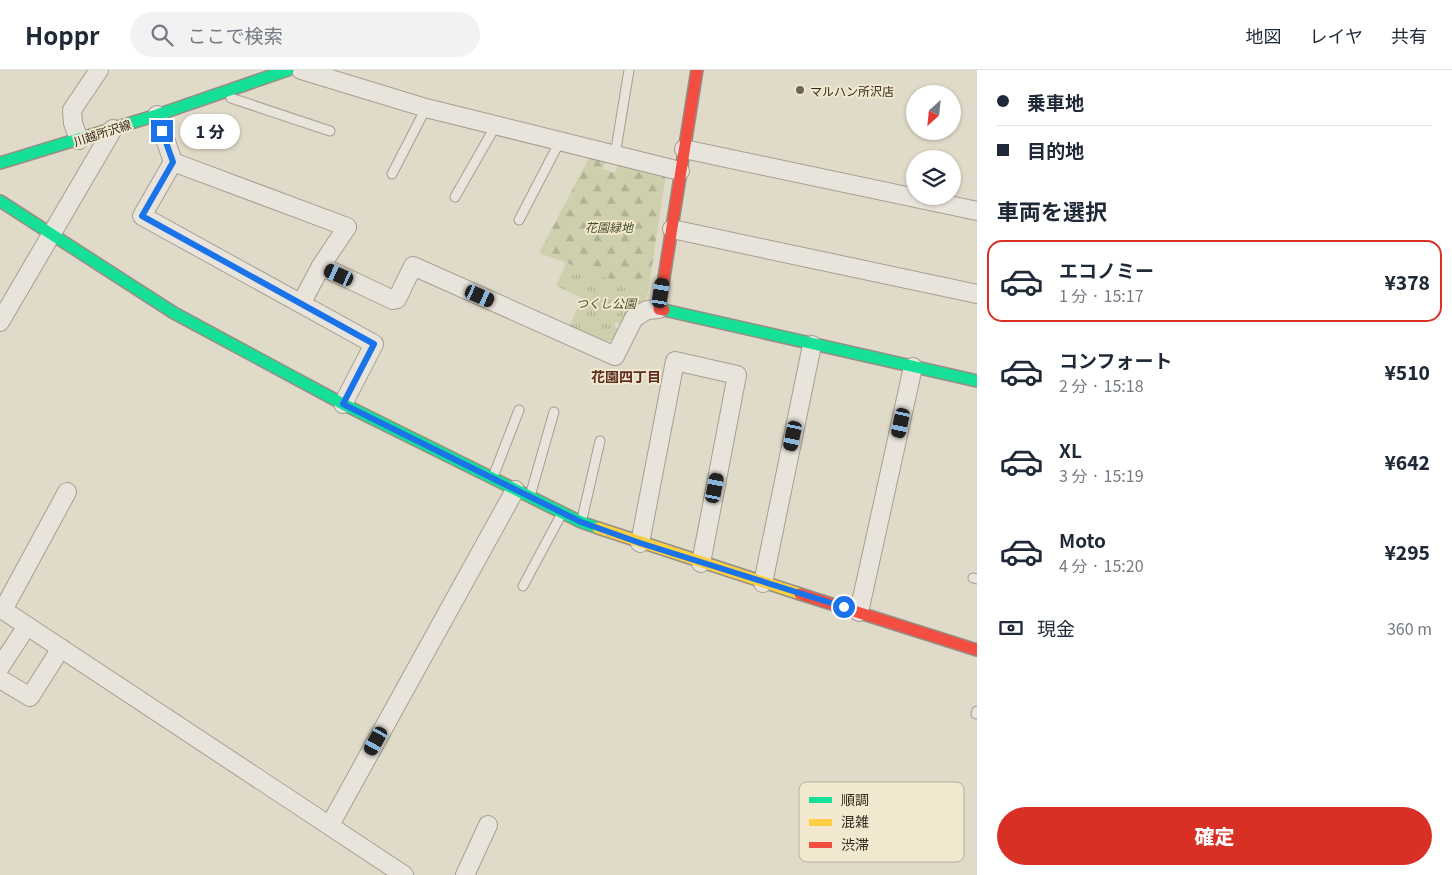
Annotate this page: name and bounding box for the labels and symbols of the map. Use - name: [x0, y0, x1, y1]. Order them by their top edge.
- place label: マルハン所沢店: [810, 82, 894, 99]
- marker: マルハン所沢店: [794, 84, 806, 96]
- north arrow: [906, 85, 961, 140]
- callout: 1 分: [180, 114, 240, 148]
- street label: 川越所沢線: [71, 115, 133, 149]
- route end: [151, 120, 173, 142]
- park label: 花園緑地: [585, 218, 635, 235]
- car: [322, 262, 355, 288]
- car: [651, 277, 670, 309]
- car: [463, 283, 496, 309]
- park label: つくし公園: [576, 294, 638, 311]
- district label: 花園四丁目: [591, 366, 661, 386]
- car: [890, 407, 911, 439]
- car: [782, 420, 803, 452]
- car: [704, 472, 725, 504]
- route start: [833, 596, 855, 618]
- car: [362, 724, 389, 758]
- legend: [799, 782, 964, 862]
- text: 順調: [841, 789, 869, 809]
- text: 混雑: [841, 811, 869, 831]
- text: 渋滞: [841, 834, 869, 854]

